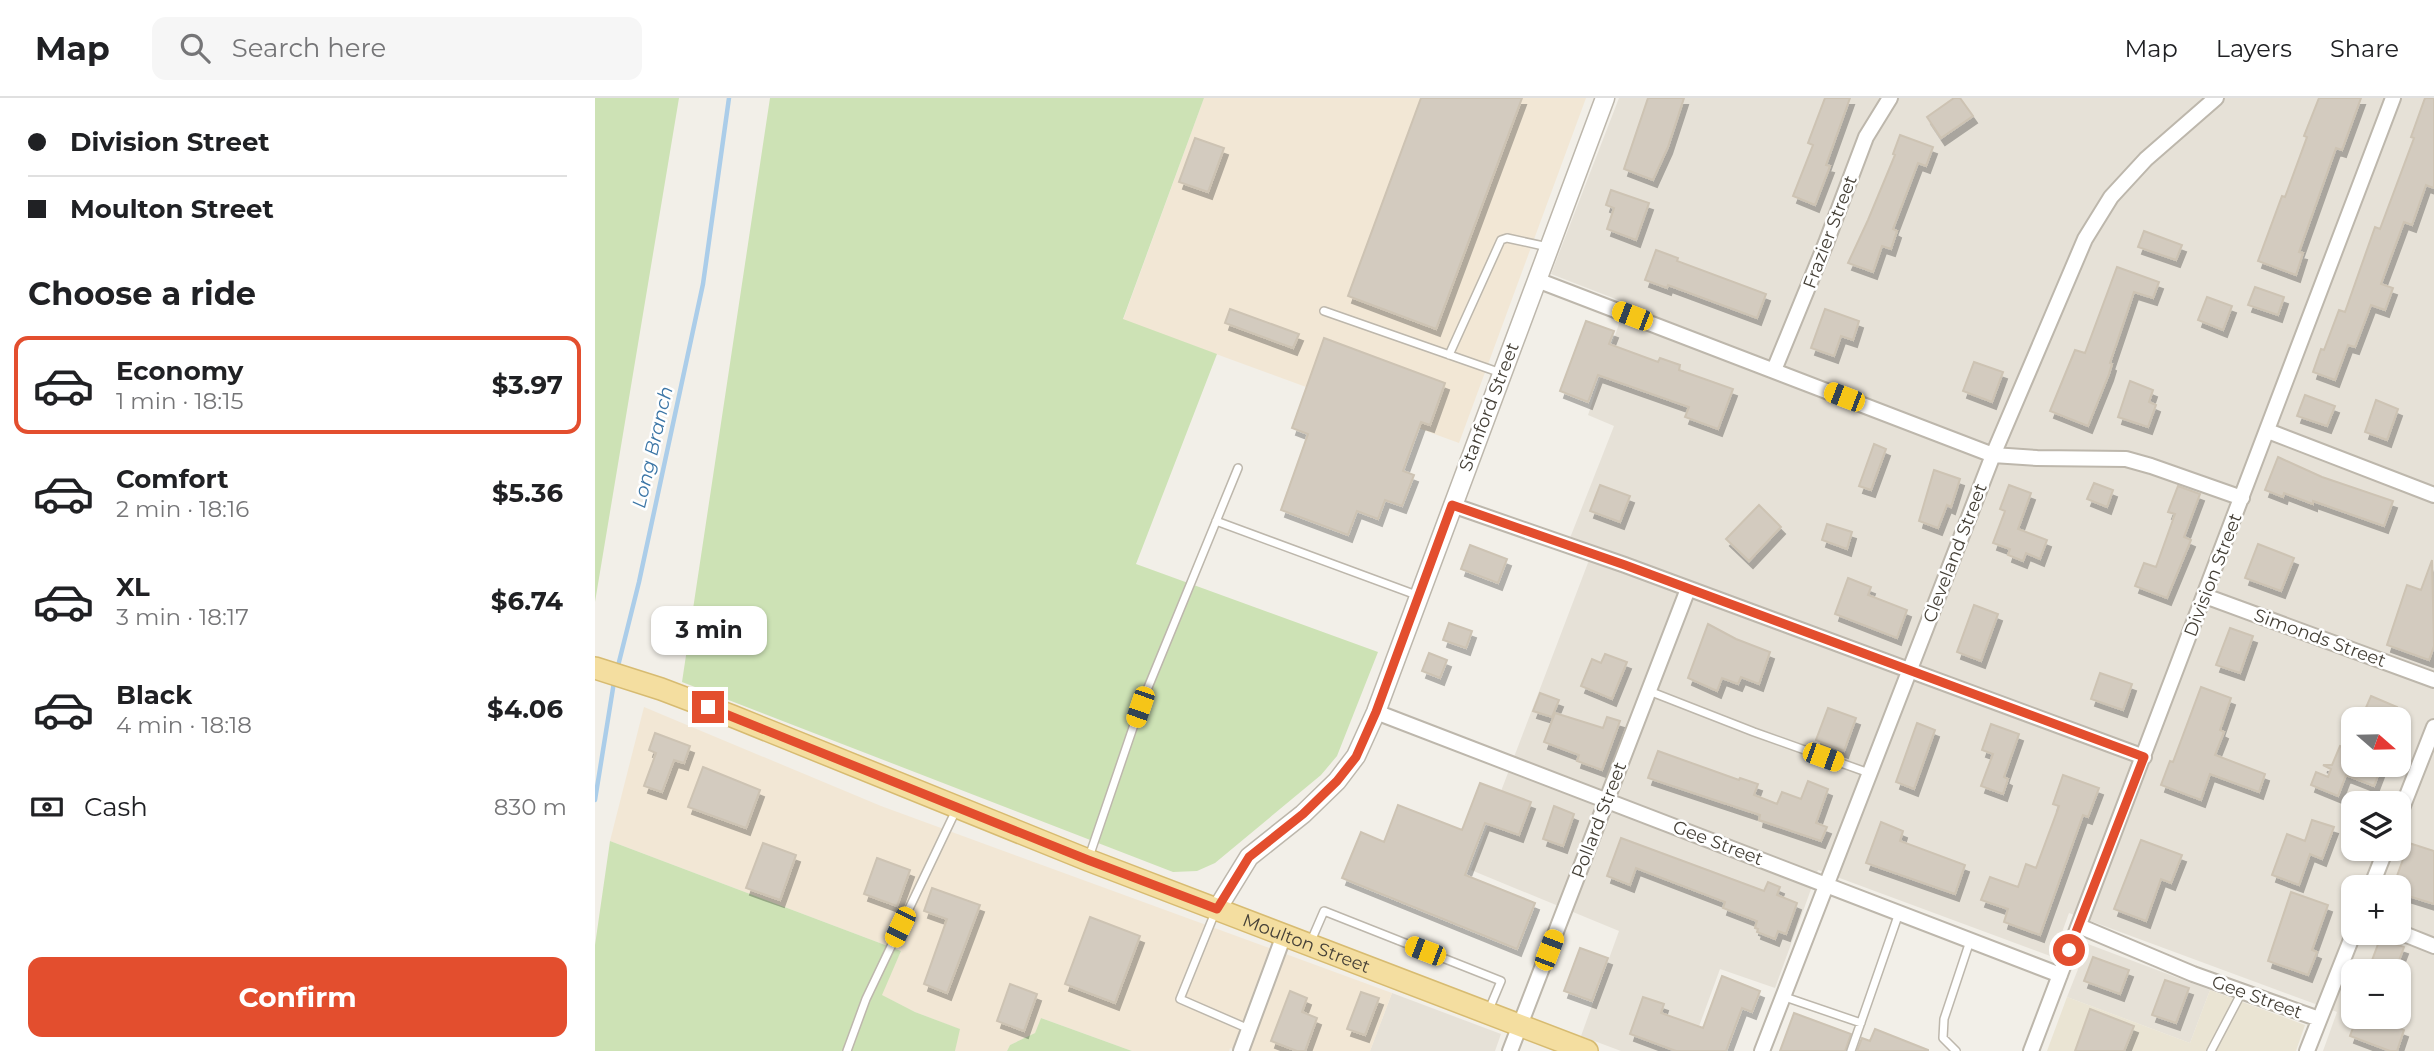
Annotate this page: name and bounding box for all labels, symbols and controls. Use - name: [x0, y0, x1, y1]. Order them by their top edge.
- search box: [152, 17, 642, 80]
- text: Map: [35, 28, 110, 68]
- icon: search: [176, 29, 214, 67]
- text: Search here: [232, 32, 386, 64]
- text: Map: [2124, 34, 2178, 63]
- text: Layers: [2216, 34, 2292, 63]
- text: Share: [2330, 34, 2399, 63]
- text: Division Street: [70, 126, 270, 158]
- street label: Frazier Street: [1798, 172, 1862, 292]
- text: Moulton Street: [70, 193, 274, 225]
- text: Choose a ride: [28, 274, 256, 313]
- car: [1609, 299, 1656, 333]
- street label: Stanford Street: [1454, 339, 1524, 475]
- icon: car: [32, 354, 95, 417]
- text: Economy: [116, 355, 243, 387]
- text: $3.97: [492, 369, 563, 401]
- car: [1821, 380, 1868, 414]
- water label: Long Branch: [627, 384, 678, 510]
- text: 1 min · 18:15: [116, 387, 244, 415]
- icon: car: [32, 462, 95, 525]
- text: Comfort: [116, 463, 228, 495]
- text: $5.36: [492, 477, 563, 509]
- street label: Cleveland Street: [1918, 480, 1992, 626]
- text: 2 min · 18:16: [116, 495, 249, 523]
- street label: Division Street: [2179, 510, 2247, 640]
- icon: car: [32, 570, 95, 633]
- text: XL: [116, 571, 150, 603]
- text: $6.74: [491, 585, 563, 617]
- text: 3 min · 18:17: [116, 603, 249, 631]
- street label: Simonds Street: [2251, 604, 2389, 672]
- callout: 3 min: [650, 606, 766, 654]
- text: 3 min: [675, 616, 743, 644]
- icon: car: [32, 678, 95, 741]
- text: Black: [116, 679, 192, 711]
- car: [1124, 684, 1157, 730]
- route end: [692, 691, 724, 723]
- text: $4.06: [487, 693, 563, 725]
- north arrow: [2341, 707, 2411, 777]
- map controls: [2341, 707, 2411, 1029]
- text: 4 min · 18:18: [116, 711, 252, 739]
- car: [1800, 740, 1847, 774]
- street label: Pollard Street: [1567, 759, 1631, 881]
- icon: cash: [28, 788, 66, 826]
- text: Cash: [84, 791, 148, 823]
- button: layers: [2341, 791, 2411, 861]
- text: 830 m: [494, 793, 567, 821]
- street label: Gee Street: [1670, 816, 1766, 870]
- button: +: [2341, 875, 2411, 945]
- car: [882, 904, 919, 950]
- street label: Moulton Street: [1239, 909, 1373, 978]
- car: [1532, 927, 1567, 973]
- car: [1402, 934, 1449, 968]
- route start: [2053, 934, 2085, 966]
- button: Confirm: [28, 957, 567, 1037]
- button: −: [2341, 959, 2411, 1029]
- street label: Gee Street: [2209, 970, 2305, 1024]

